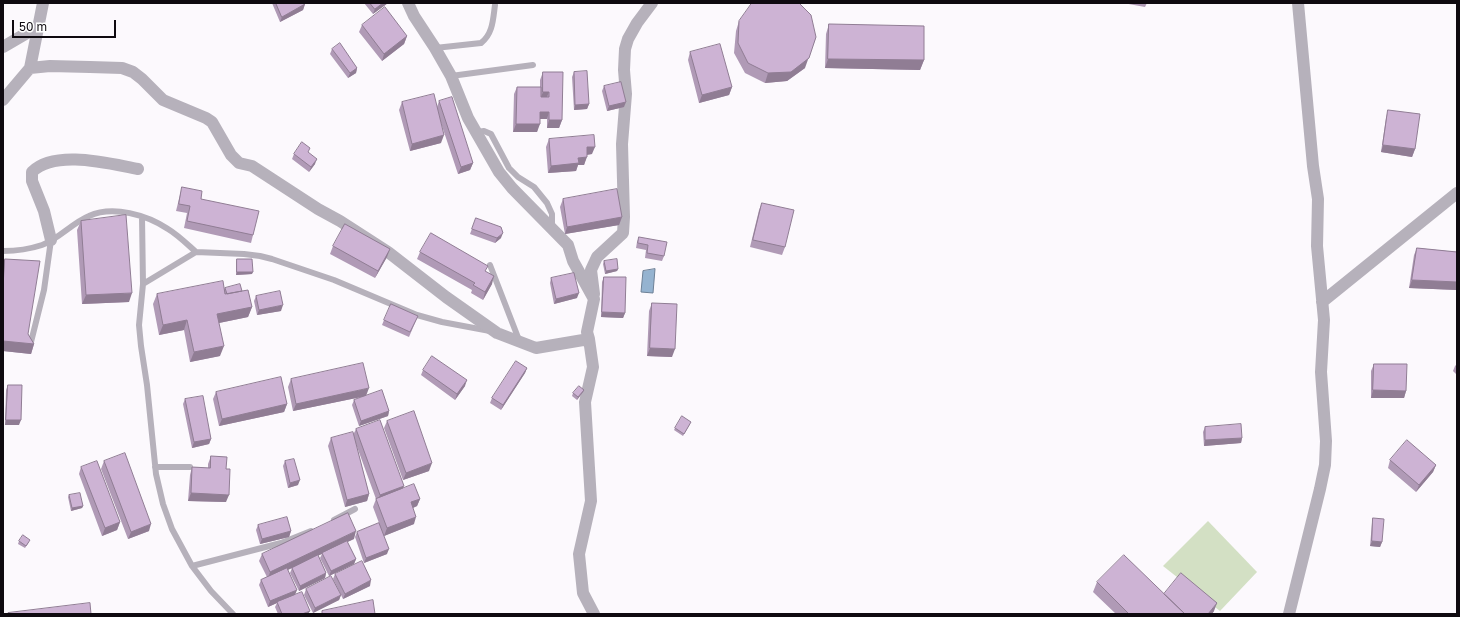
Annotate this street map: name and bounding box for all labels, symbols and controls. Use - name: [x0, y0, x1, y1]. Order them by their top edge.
- scale bar: [14, 12, 118, 38]
- text: 50 m: [19, 19, 47, 34]

